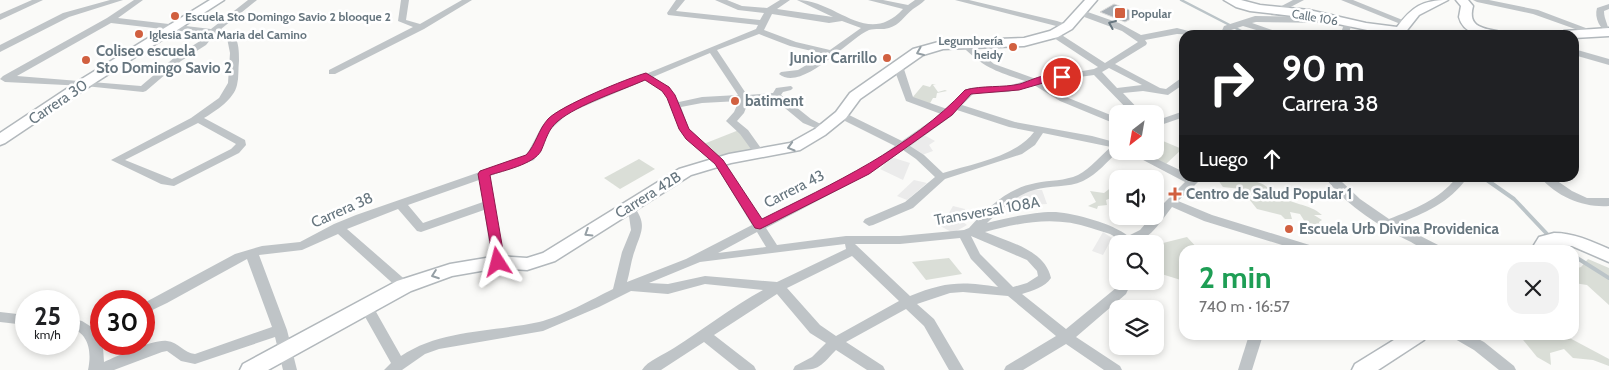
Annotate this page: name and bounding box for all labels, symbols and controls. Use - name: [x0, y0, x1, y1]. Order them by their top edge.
- marker: Popular: [1113, 6, 1127, 20]
- place label: Popular: [1131, 6, 1171, 21]
- street label: Calle 106: [1291, 6, 1339, 28]
- place label: Escuela Sto Domingo Savio 2 blooque 2: [185, 9, 391, 24]
- marker: Escuela Sto Domingo Savio 2 blooque 2: [169, 10, 181, 22]
- one-way arrow: [1108, 20, 1117, 30]
- place label: Iglesia Santa Maria del Camino: [149, 27, 307, 42]
- marker: Iglesia Santa Maria del Camino: [133, 28, 145, 40]
- place label: Legumbrería heidy: [938, 33, 1004, 62]
- marker: Legumbrería heidy: [1007, 41, 1019, 53]
- place label: Coliseo escuela Sto Domingo Savio 2: [96, 42, 232, 77]
- one-way arrow: [916, 46, 925, 57]
- text: 90 m: [1282, 47, 1365, 90]
- place label: Junior Carrillo: [788, 49, 877, 67]
- icon: right: [1199, 50, 1264, 115]
- marker: Junior Carrillo: [881, 52, 893, 64]
- marker: Coliseo escuela Sto Domingo Savio 2: [80, 54, 92, 66]
- pin: [1041, 56, 1083, 98]
- icon: arrive: [1048, 63, 1076, 91]
- street label: Carrera 30: [25, 76, 91, 128]
- text: Carrera 38: [1282, 90, 1379, 117]
- place label: batiment: [745, 92, 804, 110]
- marker: batiment: [729, 95, 741, 107]
- north arrow: [1109, 105, 1164, 160]
- map controls: [1109, 105, 1164, 355]
- one-way arrow: [787, 141, 796, 151]
- icon: ahead: [1258, 145, 1286, 173]
- text: Luego: [1199, 148, 1248, 171]
- street label: Carrera 43: [761, 166, 827, 212]
- street label: Carrera 42B: [612, 168, 684, 222]
- button: sound: [1109, 170, 1164, 225]
- place label: Centro de Salud Popular 1: [1186, 185, 1352, 203]
- marker: Centro de Salud Popular 1: [1168, 187, 1182, 201]
- street label: Carrera 38: [308, 188, 376, 232]
- street label: Transversal 108A: [933, 193, 1042, 229]
- place label: Escuela Urb Divina Providenica: [1299, 220, 1499, 238]
- marker: Escuela Urb Divina Providenica: [1283, 223, 1295, 235]
- one-way arrow: [584, 227, 593, 237]
- position arrow: [471, 235, 523, 287]
- button: search: [1109, 235, 1164, 290]
- text: 2 min: [1199, 259, 1271, 296]
- button: close: [1507, 262, 1559, 314]
- one-way arrow: [431, 269, 439, 279]
- speed limit sign: 30: [90, 290, 155, 355]
- text: 740 m · 16:57: [1199, 297, 1290, 316]
- button: layers: [1109, 300, 1164, 355]
- text: 25: [34, 301, 61, 331]
- text: km/h: [34, 327, 61, 342]

